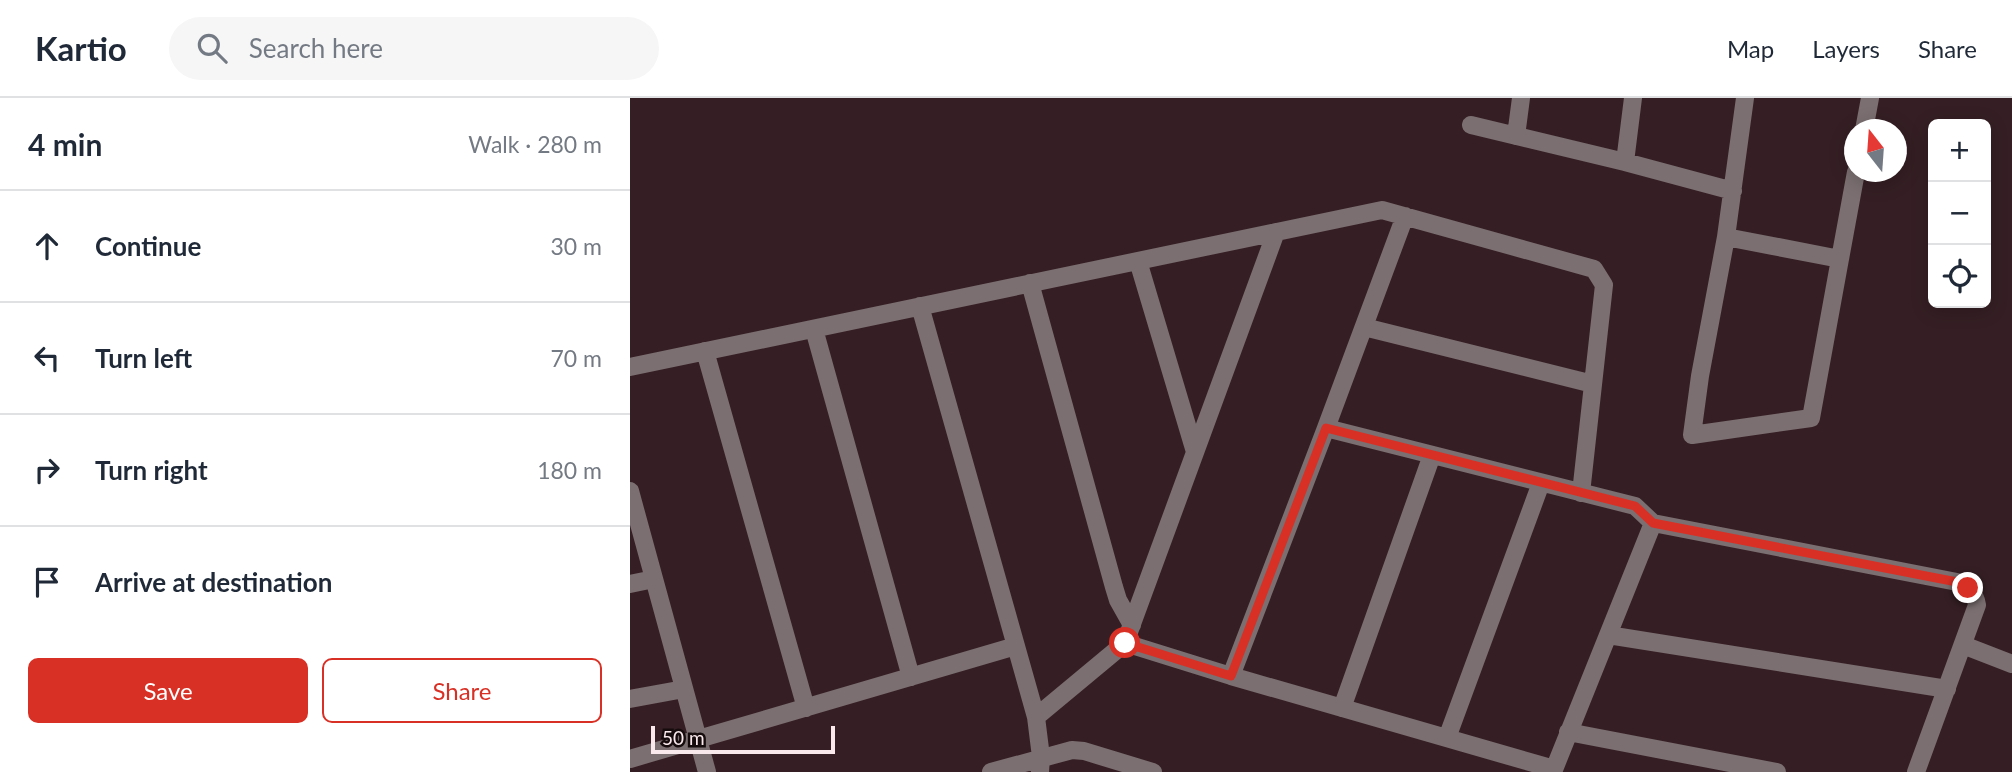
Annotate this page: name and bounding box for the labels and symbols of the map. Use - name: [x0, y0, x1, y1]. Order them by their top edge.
- north arrow: [1844, 119, 1907, 182]
- route end: [1952, 572, 1983, 603]
- route start: [1109, 627, 1140, 658]
- scale bar: [651, 723, 835, 755]

